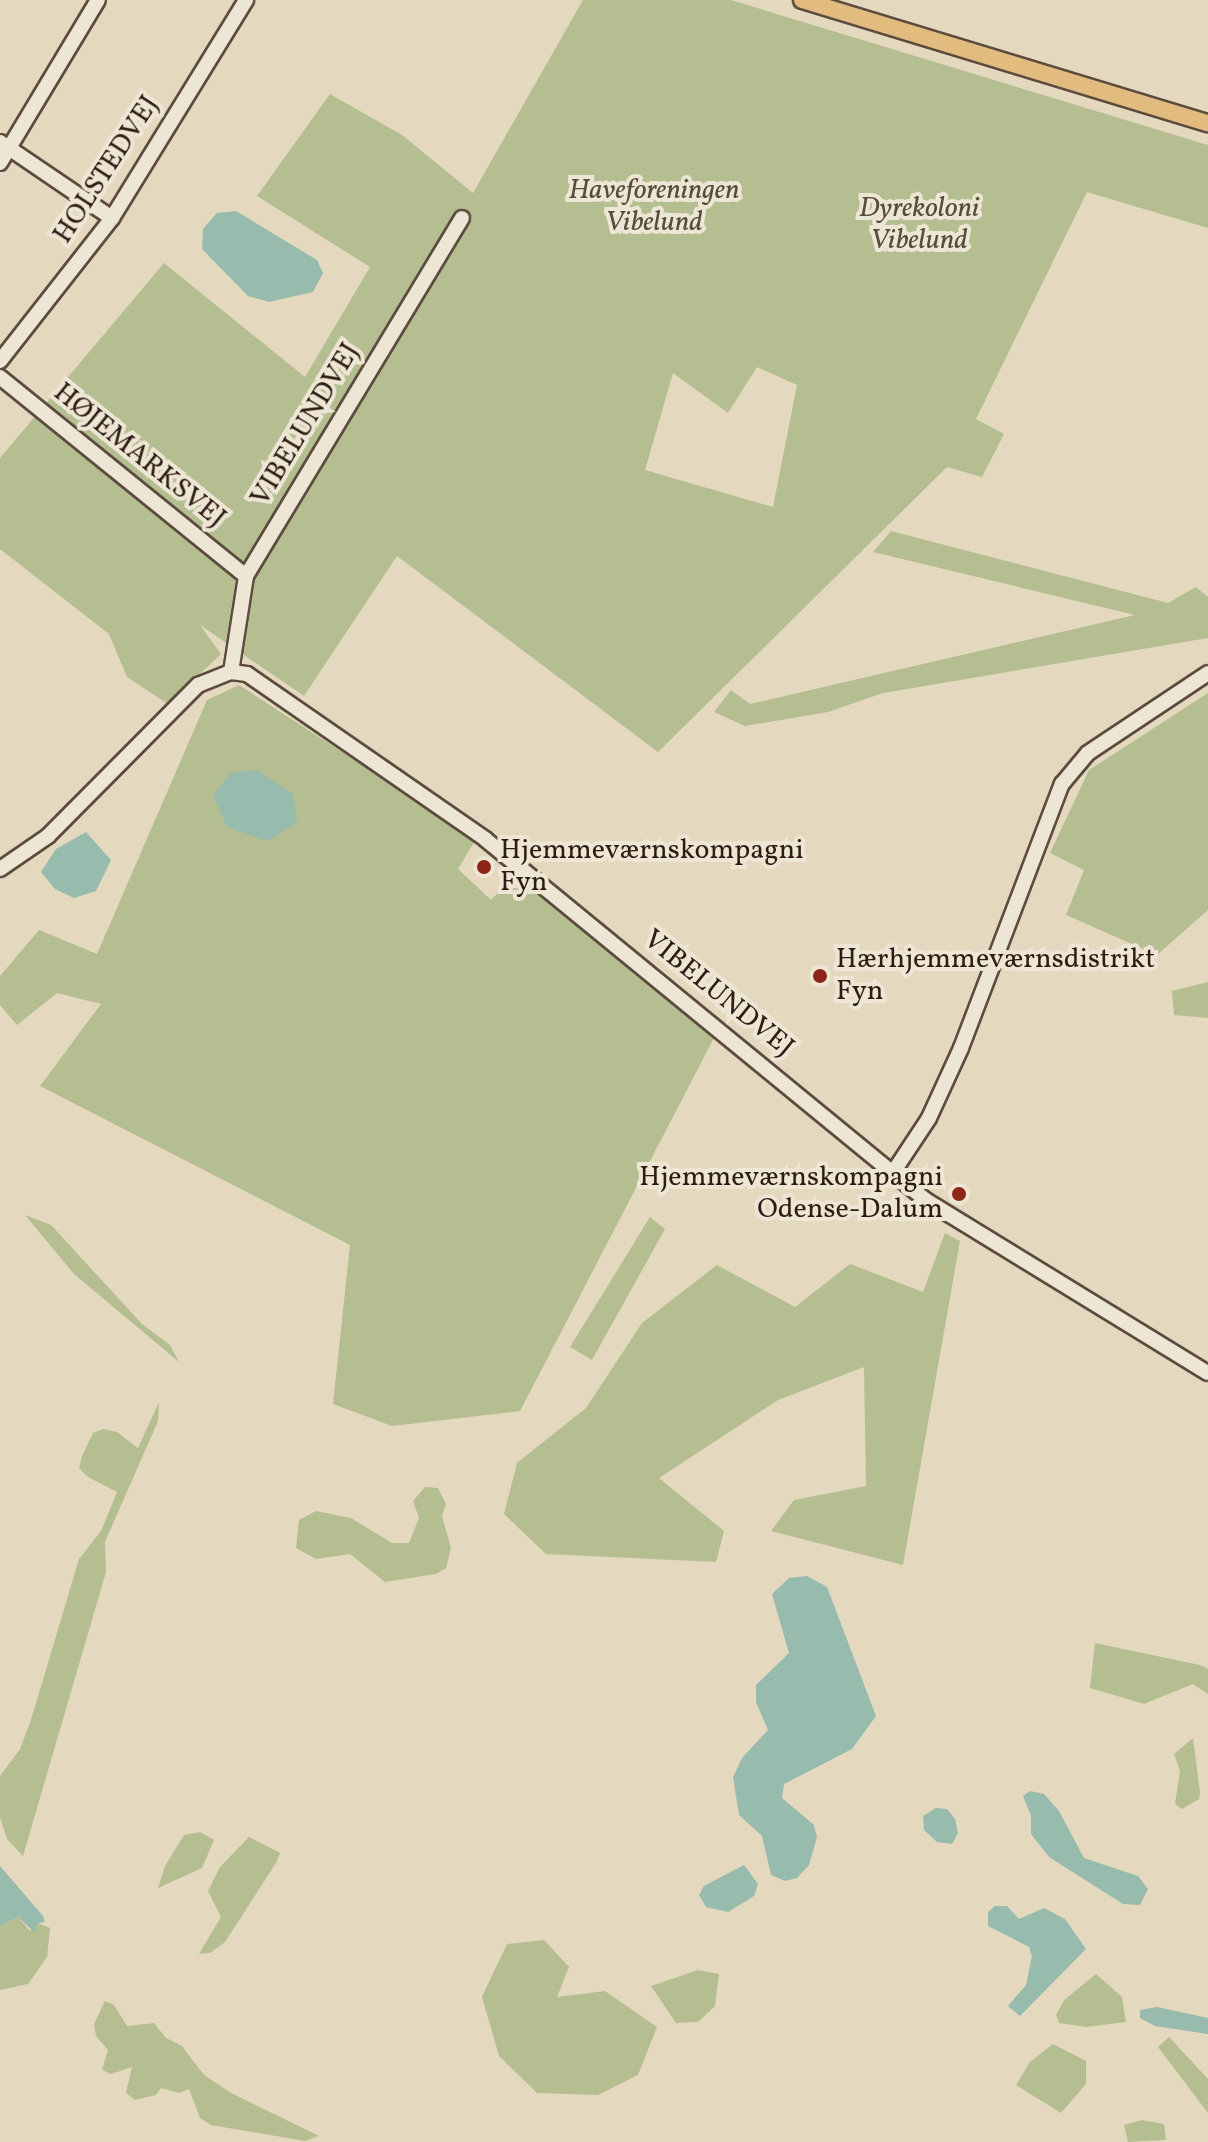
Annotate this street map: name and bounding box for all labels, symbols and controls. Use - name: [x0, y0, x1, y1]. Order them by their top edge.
- street label: HOLSTEDVEJ: [47, 90, 167, 250]
- park label: Haveforeningen Vibelund: [569, 174, 739, 240]
- park label: Dyrekoloni Vibelund: [859, 192, 979, 258]
- street label: VIBELUNDVEJ: [244, 338, 368, 512]
- street label: HØJEMARKSVEJ: [46, 376, 232, 536]
- place label: Hjemmeværnskompagni Fyn: [500, 834, 804, 900]
- marker: Hjemmeværnskompagni Fyn: [475, 858, 493, 876]
- street label: VIBELUNDVEJ: [636, 923, 800, 1065]
- place label: Hærhjemmeværnsdistrikt Fyn: [836, 943, 1155, 1009]
- marker: Hærhjemmeværnsdistrikt Fyn: [811, 967, 829, 985]
- place label: Hjemmeværnskompagni Odense-Dalum: [639, 1161, 943, 1227]
- marker: Hjemmeværnskompagni Odense-Dalum: [950, 1185, 968, 1203]

